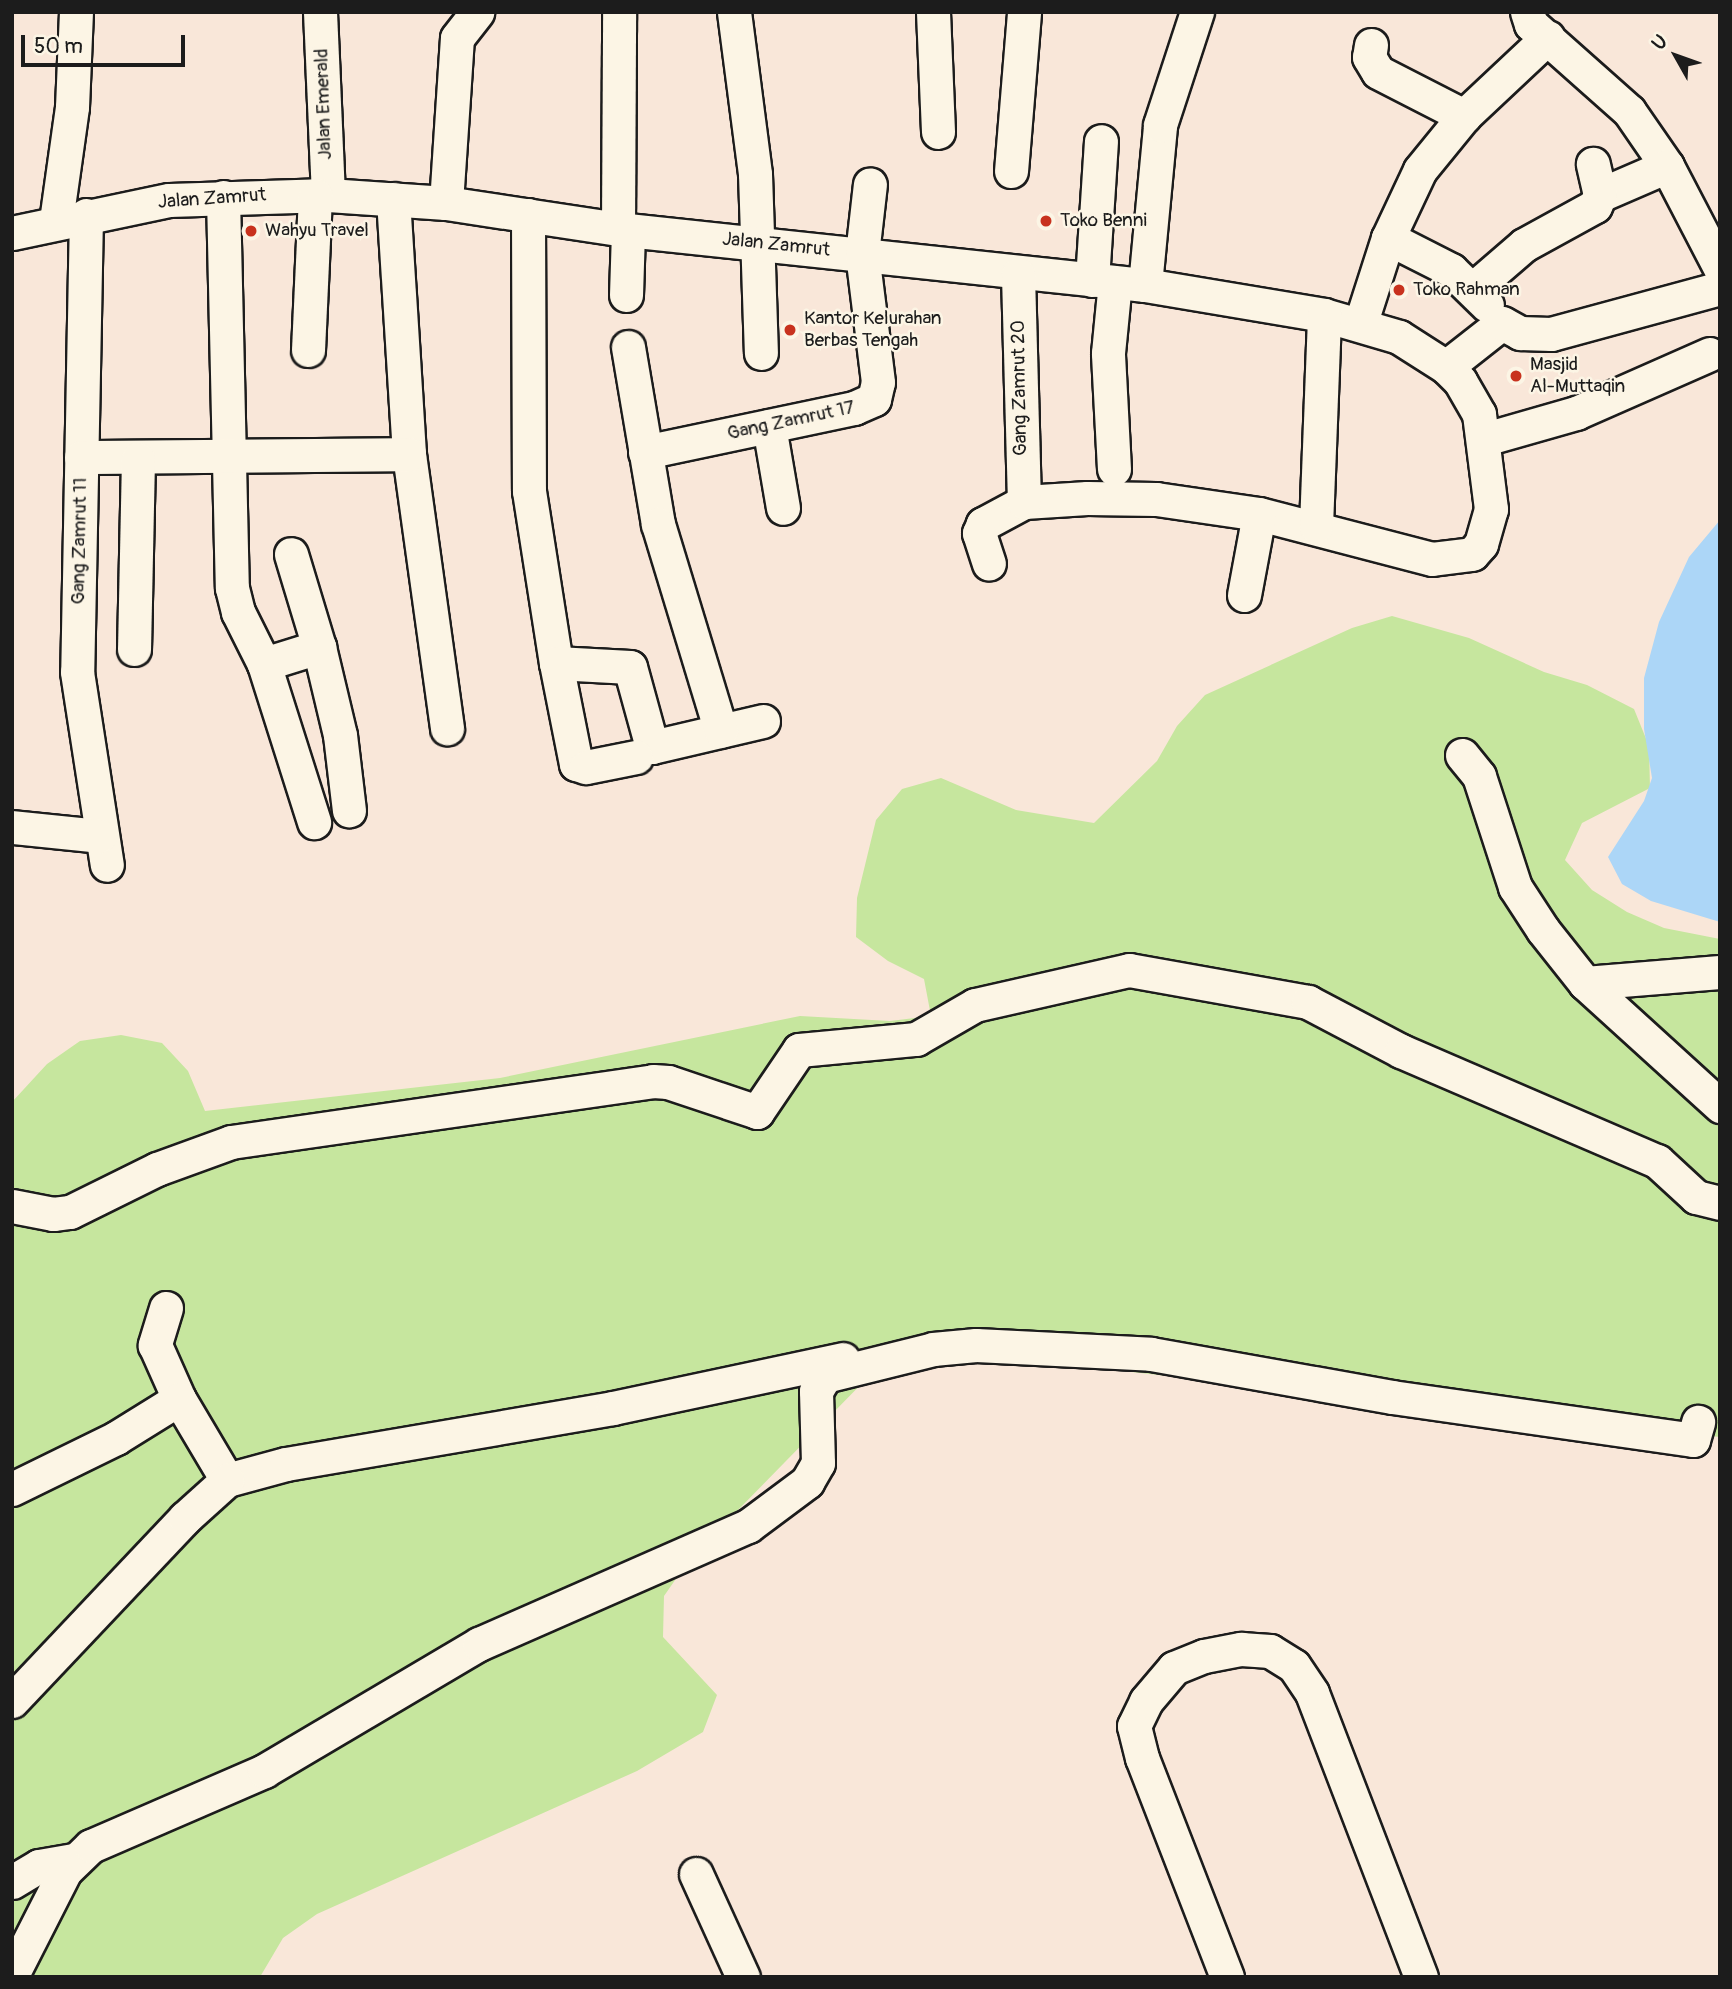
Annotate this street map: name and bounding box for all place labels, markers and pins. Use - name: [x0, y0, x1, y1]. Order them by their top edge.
- place label: Toko Benni: [1060, 210, 1147, 232]
- marker: Toko Benni: [1038, 213, 1054, 229]
- place label: Wahyu Travel: [265, 220, 369, 242]
- marker: Wahyu Travel: [243, 223, 259, 239]
- place label: Toko Rahman: [1413, 279, 1520, 301]
- marker: Toko Rahman: [1391, 282, 1407, 298]
- place label: Kantor Kelurahan Berbas Tengah: [804, 308, 942, 352]
- marker: Kantor Kelurahan Berbas Tengah: [782, 322, 798, 338]
- place label: Masjid Al-Muttaqin: [1530, 354, 1625, 398]
- marker: Masjid Al-Muttaqin: [1508, 368, 1524, 384]

